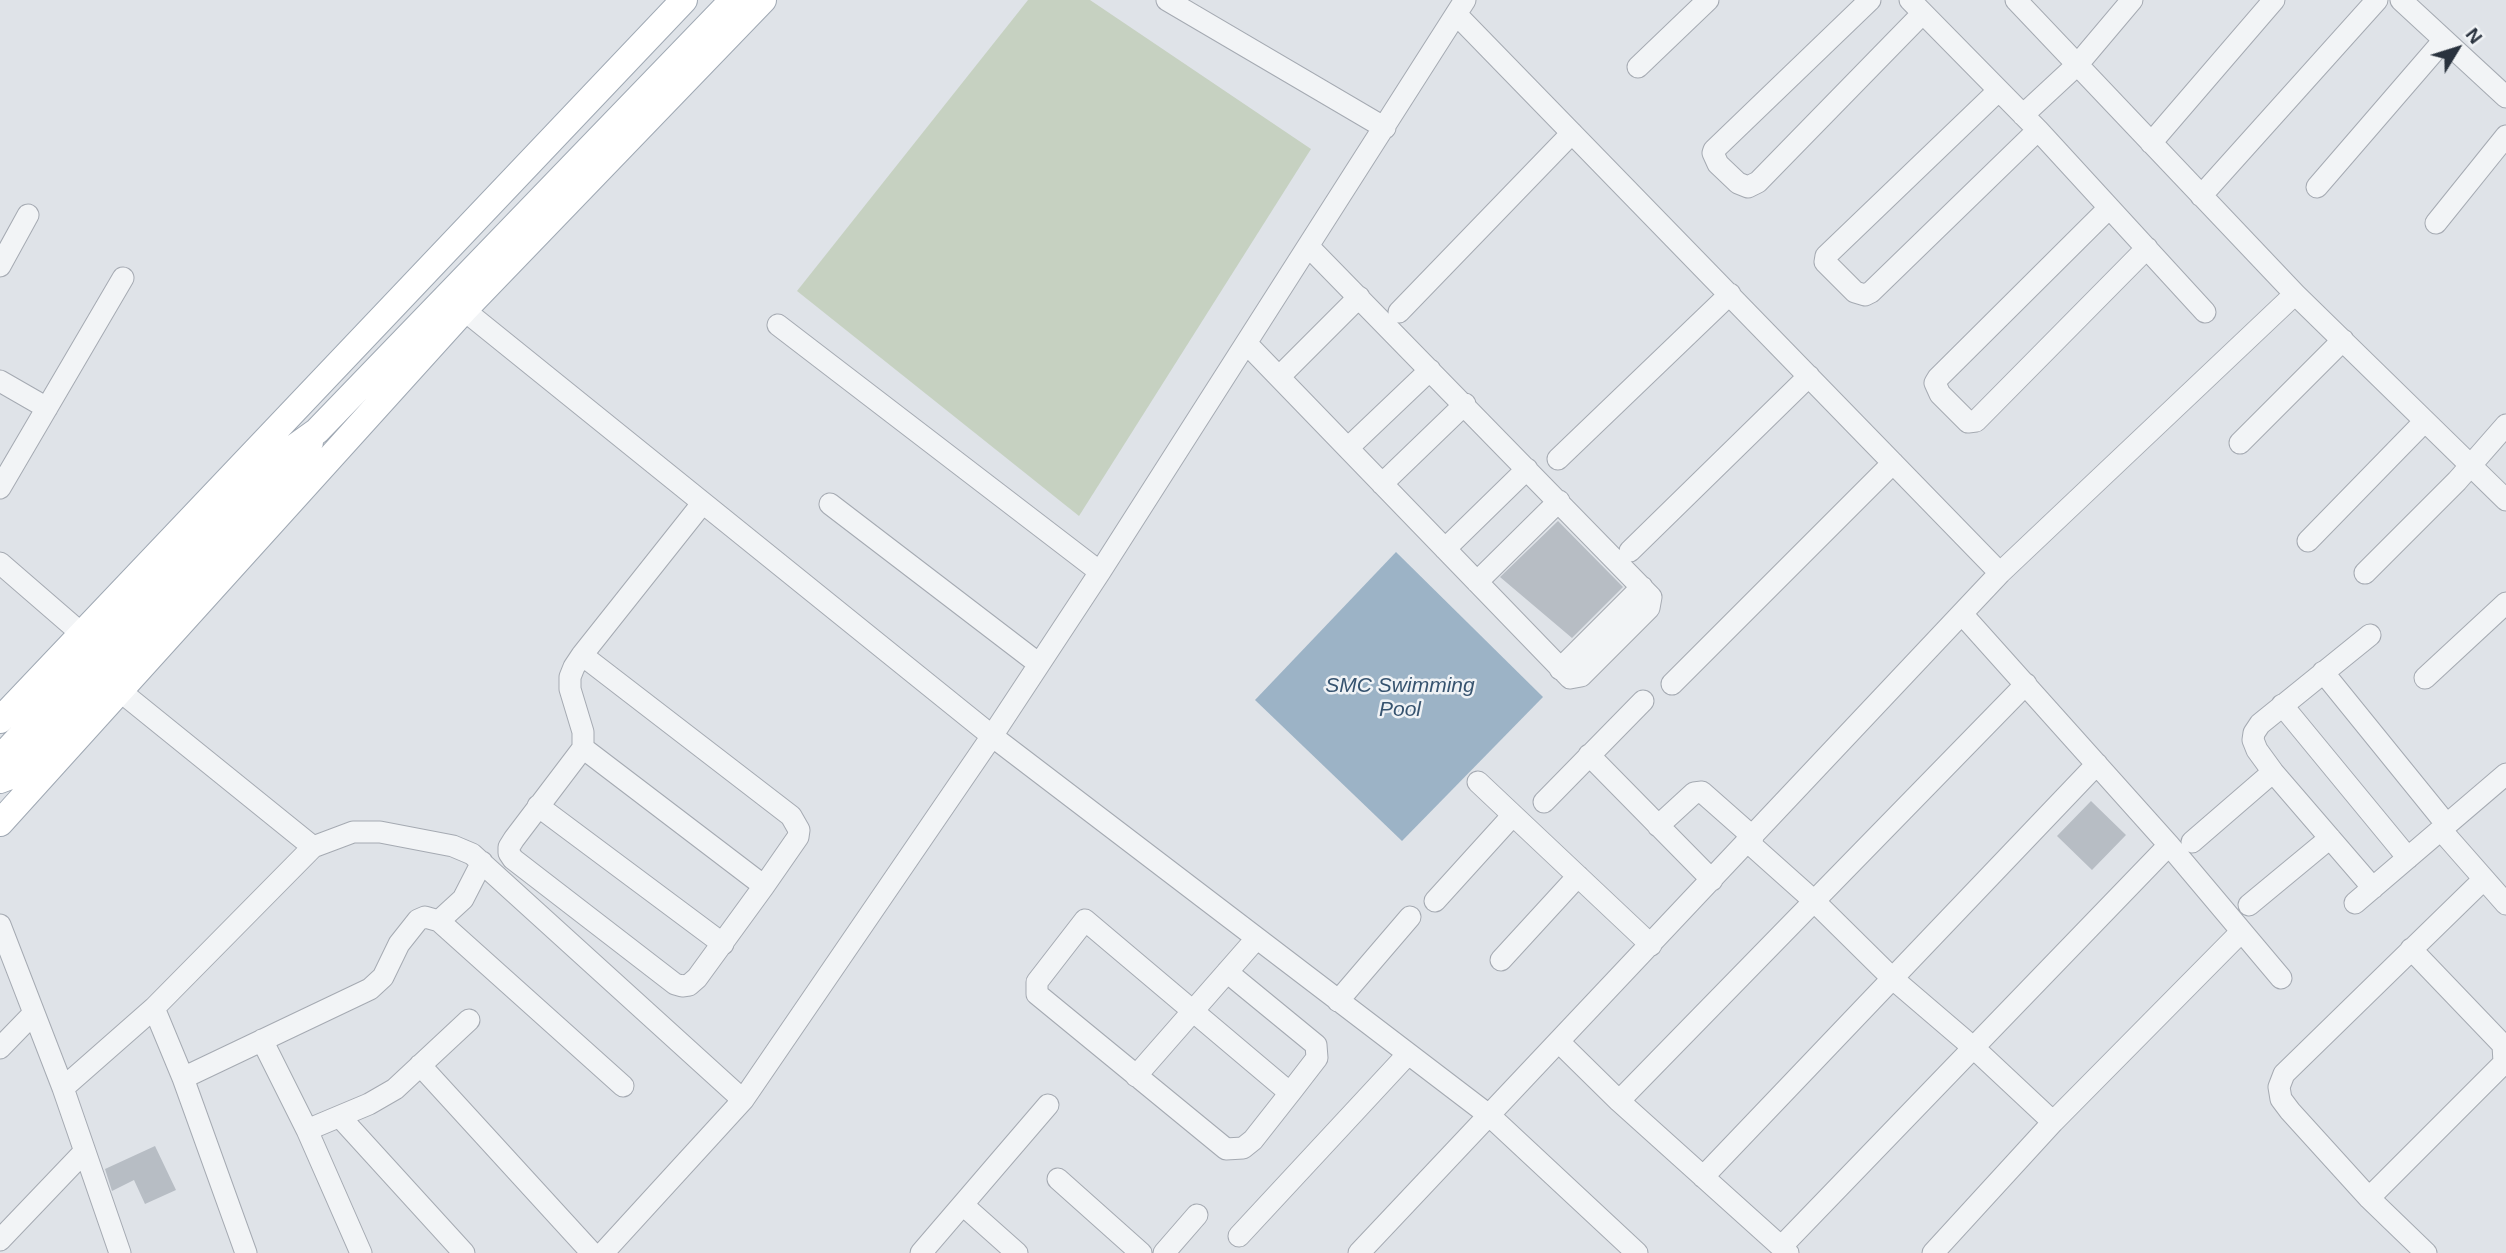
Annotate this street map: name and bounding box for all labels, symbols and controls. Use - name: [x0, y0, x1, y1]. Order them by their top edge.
- north arrow: [2422, 14, 2492, 84]
- text: N: [2461, 24, 2486, 48]
- water label: SMC Swimming Pool: [1325, 673, 1475, 723]

